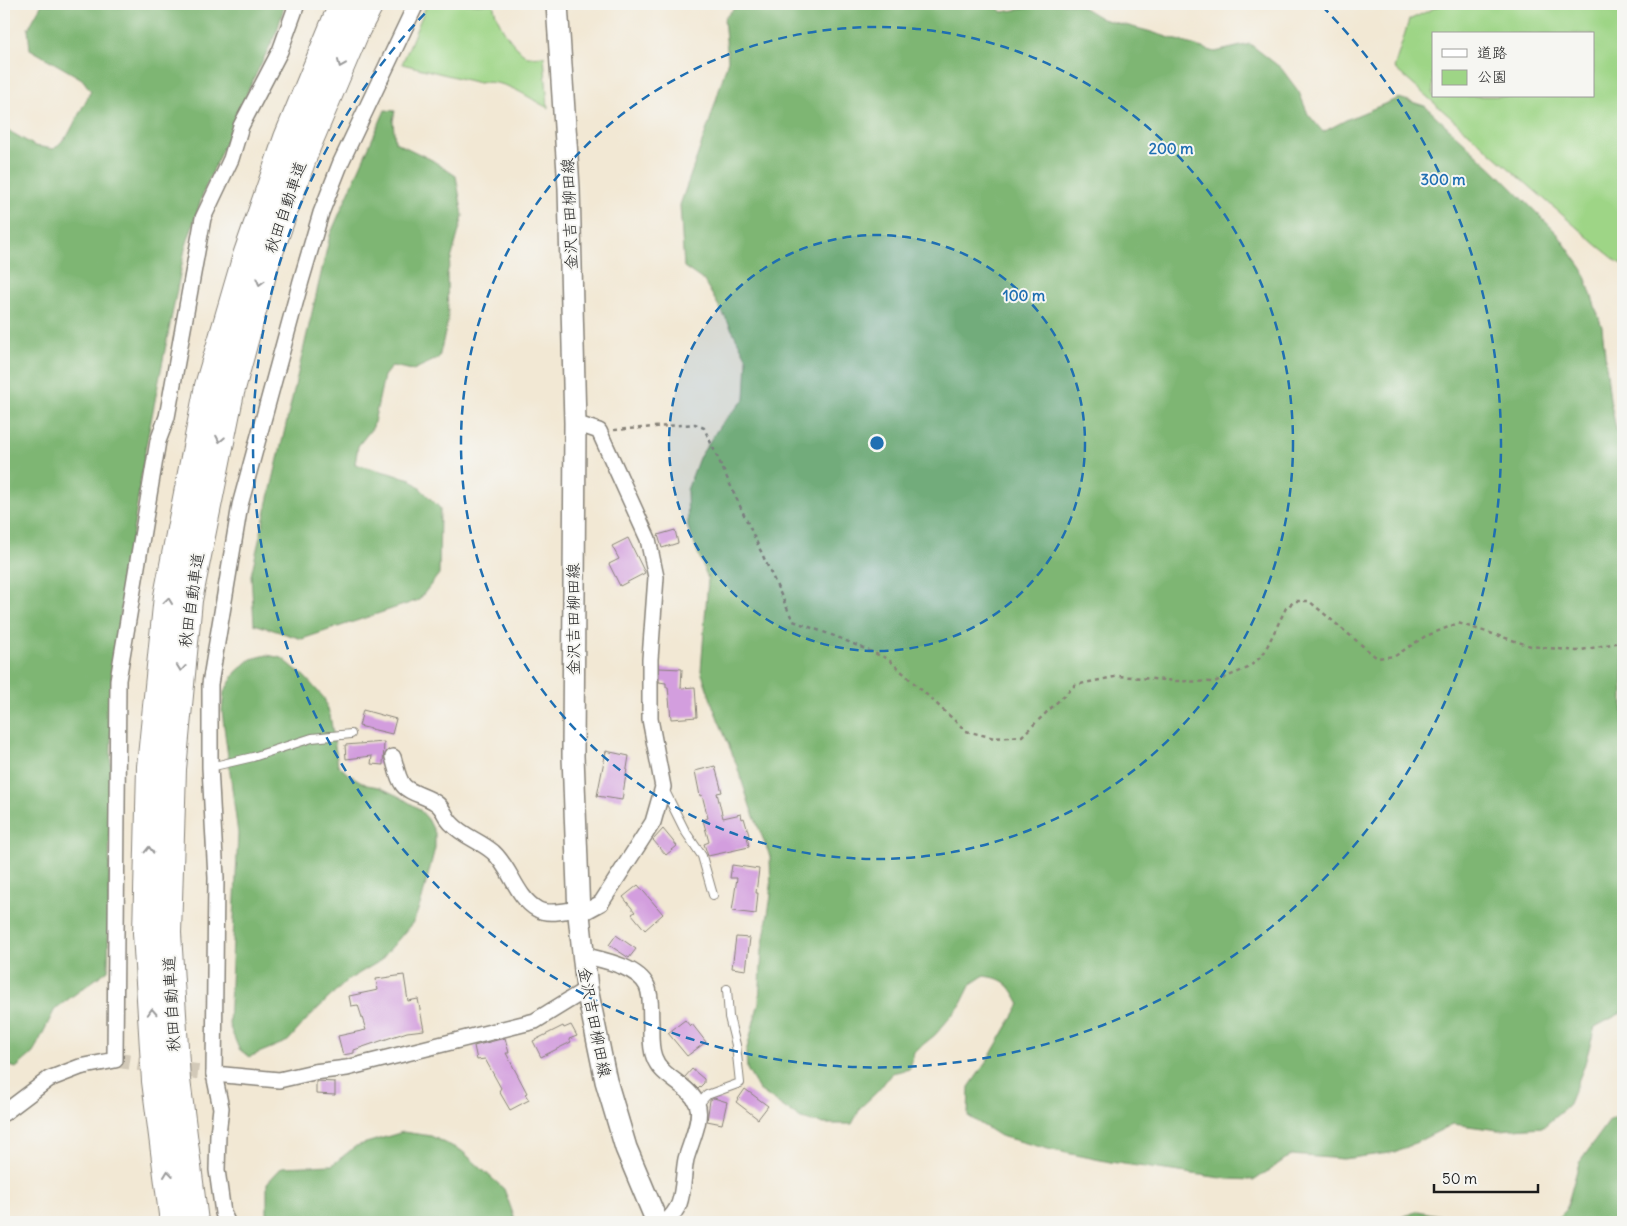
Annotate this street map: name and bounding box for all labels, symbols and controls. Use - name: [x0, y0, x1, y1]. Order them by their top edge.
- legend: [1432, 32, 1594, 98]
- text: 道路: [1477, 43, 1507, 62]
- one-way arrow: [336, 59, 347, 68]
- text: 公園: [1477, 67, 1507, 86]
- text: 200 m: [1149, 139, 1193, 158]
- street label: 秋田自動車道: [260, 158, 310, 256]
- street label: 金沢吉田柳田線: [557, 158, 581, 270]
- text: 300 m: [1421, 170, 1466, 189]
- one-way arrow: [256, 277, 266, 285]
- text: 100 m: [1003, 286, 1045, 305]
- centre of rings: [868, 434, 886, 452]
- one-way arrow: [216, 435, 226, 444]
- street label: 秋田自動車道: [174, 551, 208, 649]
- street label: 金沢吉田柳田線: [563, 563, 583, 675]
- one-way arrow: [162, 596, 173, 604]
- one-way arrow: [176, 664, 187, 672]
- one-way arrow: [144, 846, 154, 854]
- street label: 秋田自動車道: [159, 956, 183, 1052]
- street label: 金沢吉田柳田線: [574, 965, 616, 1079]
- one-way arrow: [147, 1008, 158, 1016]
- scale bar: [1434, 1161, 1538, 1193]
- text: 50 m: [1442, 1169, 1477, 1188]
- one-way arrow: [163, 1170, 174, 1178]

